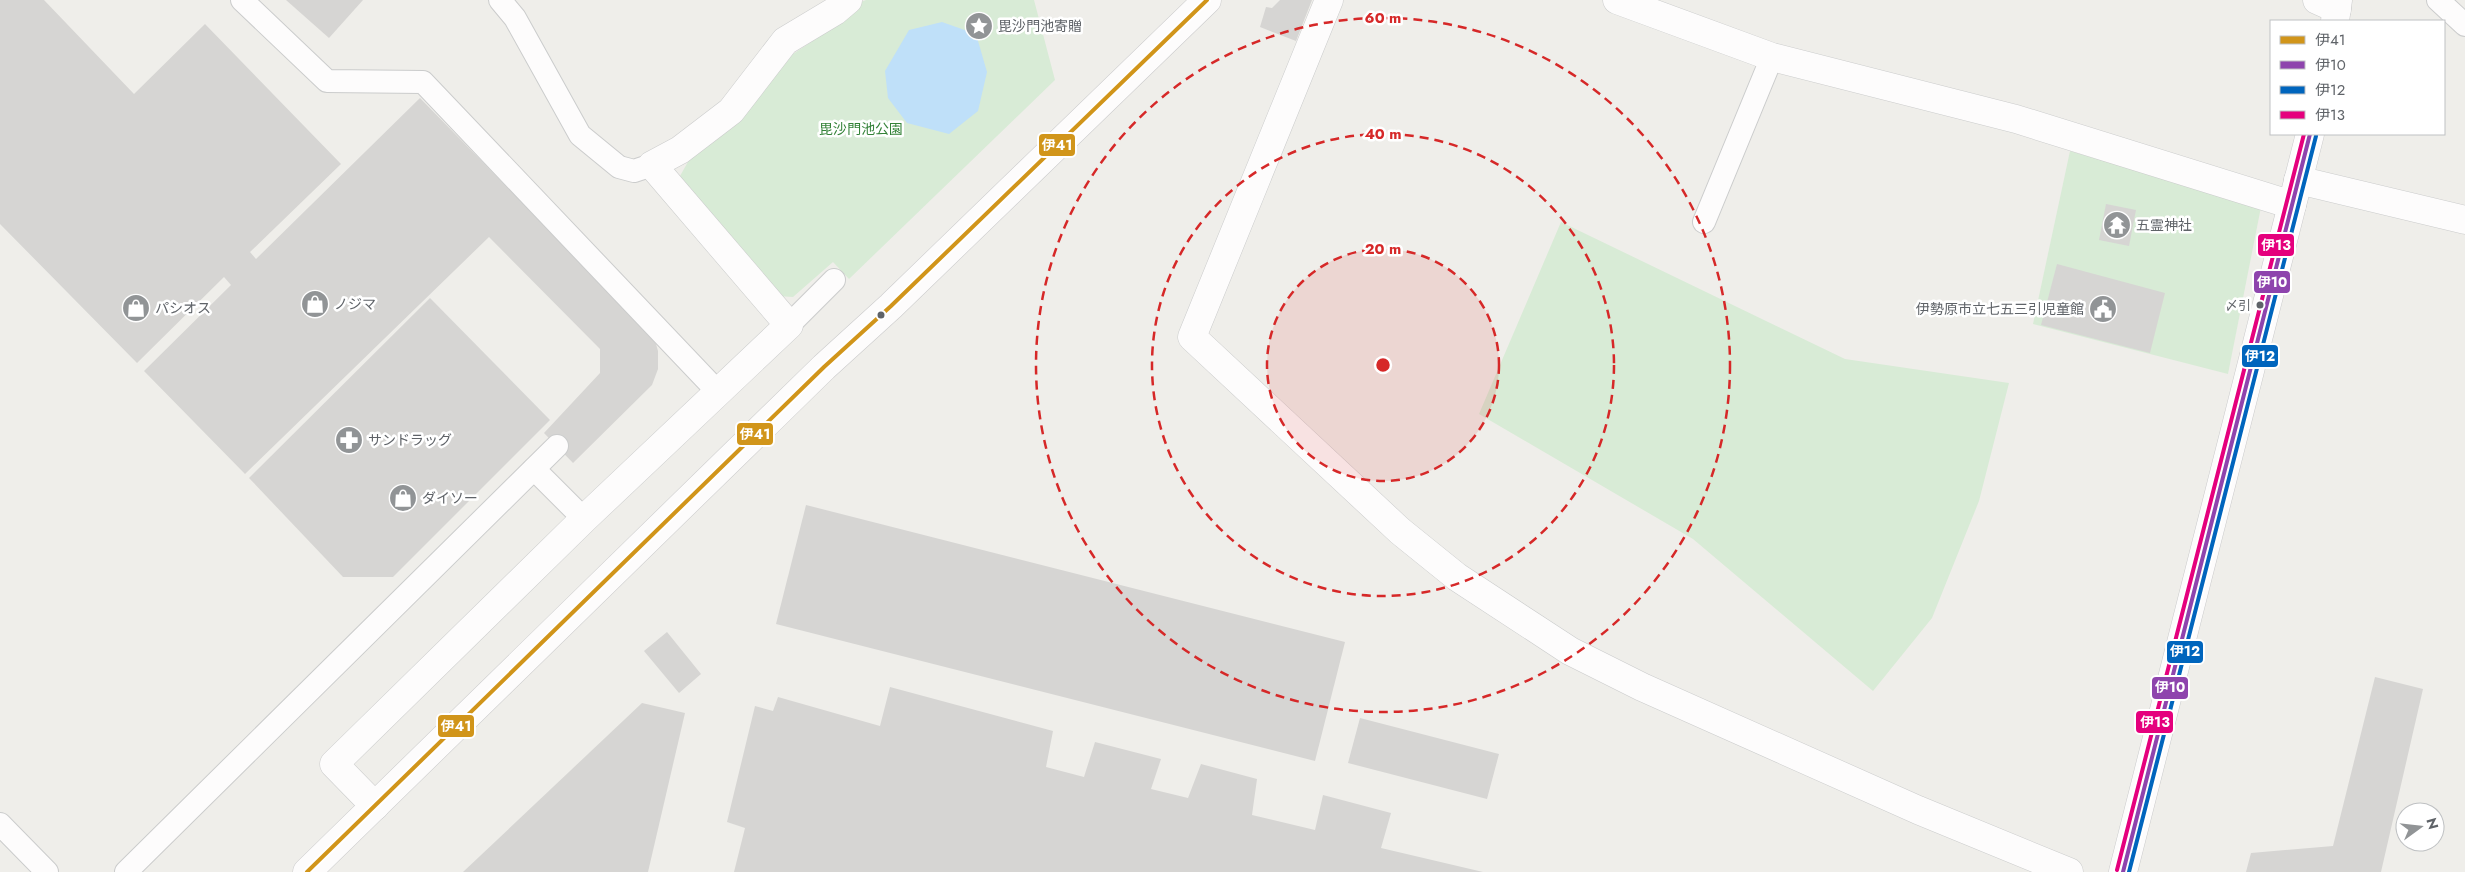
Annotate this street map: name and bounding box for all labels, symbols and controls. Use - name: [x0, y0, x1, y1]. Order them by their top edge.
- text: 60 m: [1365, 7, 1401, 29]
- place icon: 毘沙門池寄贈: [964, 11, 994, 41]
- place label: 毘沙門池寄贈: [998, 16, 1082, 36]
- legend: [2270, 20, 2445, 135]
- text: 伊41: [2315, 29, 2346, 51]
- text: 伊10: [2315, 54, 2346, 76]
- text: 伊12: [2315, 79, 2345, 101]
- text: 伊13: [2315, 104, 2345, 126]
- park label: 毘沙門池公園: [819, 119, 903, 139]
- text: 40 m: [1364, 123, 1402, 145]
- line badge: 伊41: [1038, 133, 1076, 157]
- text: 伊41: [1042, 135, 1072, 155]
- temple icon: 五霊神社: [2102, 210, 2132, 240]
- place label: 五霊神社: [2136, 215, 2192, 235]
- line badge: 伊13: [2257, 233, 2295, 257]
- text: 伊13: [2261, 235, 2291, 255]
- text: 20 m: [1365, 238, 1401, 260]
- line badge: 伊10: [2253, 270, 2291, 294]
- text: 伊10: [2257, 272, 2287, 292]
- shop icon: ノジマ: [300, 289, 330, 319]
- shop icon: パシオス: [121, 293, 151, 323]
- place label: ノジマ: [334, 294, 376, 314]
- public building icon: 伊勢原市立七五三引児童館: [2088, 294, 2118, 324]
- place label: 〆引: [2225, 296, 2251, 315]
- place label: パシオス: [155, 298, 211, 318]
- place label: 伊勢原市立七五三引児童館: [1916, 299, 2084, 319]
- marker: 〆引: [2255, 300, 2265, 310]
- unlabelled marker: [876, 310, 886, 320]
- line badge: 伊12: [2241, 344, 2279, 368]
- text: 伊12: [2245, 346, 2275, 366]
- centre of rings: [1374, 356, 1392, 374]
- line badge: 伊41: [736, 422, 774, 446]
- text: 伊41: [740, 424, 770, 444]
- pharmacy icon: サンドラッグ: [334, 425, 364, 455]
- place label: サンドラッグ: [368, 430, 452, 450]
- shop icon: ダイソー: [388, 483, 418, 513]
- place label: ダイソー: [422, 488, 478, 508]
- line badge: 伊12: [2166, 640, 2204, 664]
- text: 伊12: [2170, 641, 2200, 661]
- line badge: 伊10: [2151, 676, 2189, 700]
- text: 伊10: [2155, 677, 2185, 697]
- line badge: 伊13: [2135, 710, 2174, 734]
- text: 伊13: [2140, 712, 2170, 732]
- line badge: 伊41: [437, 714, 475, 738]
- text: 伊41: [441, 716, 471, 736]
- north arrow: [2395, 802, 2445, 852]
- text: N: [2421, 816, 2444, 832]

